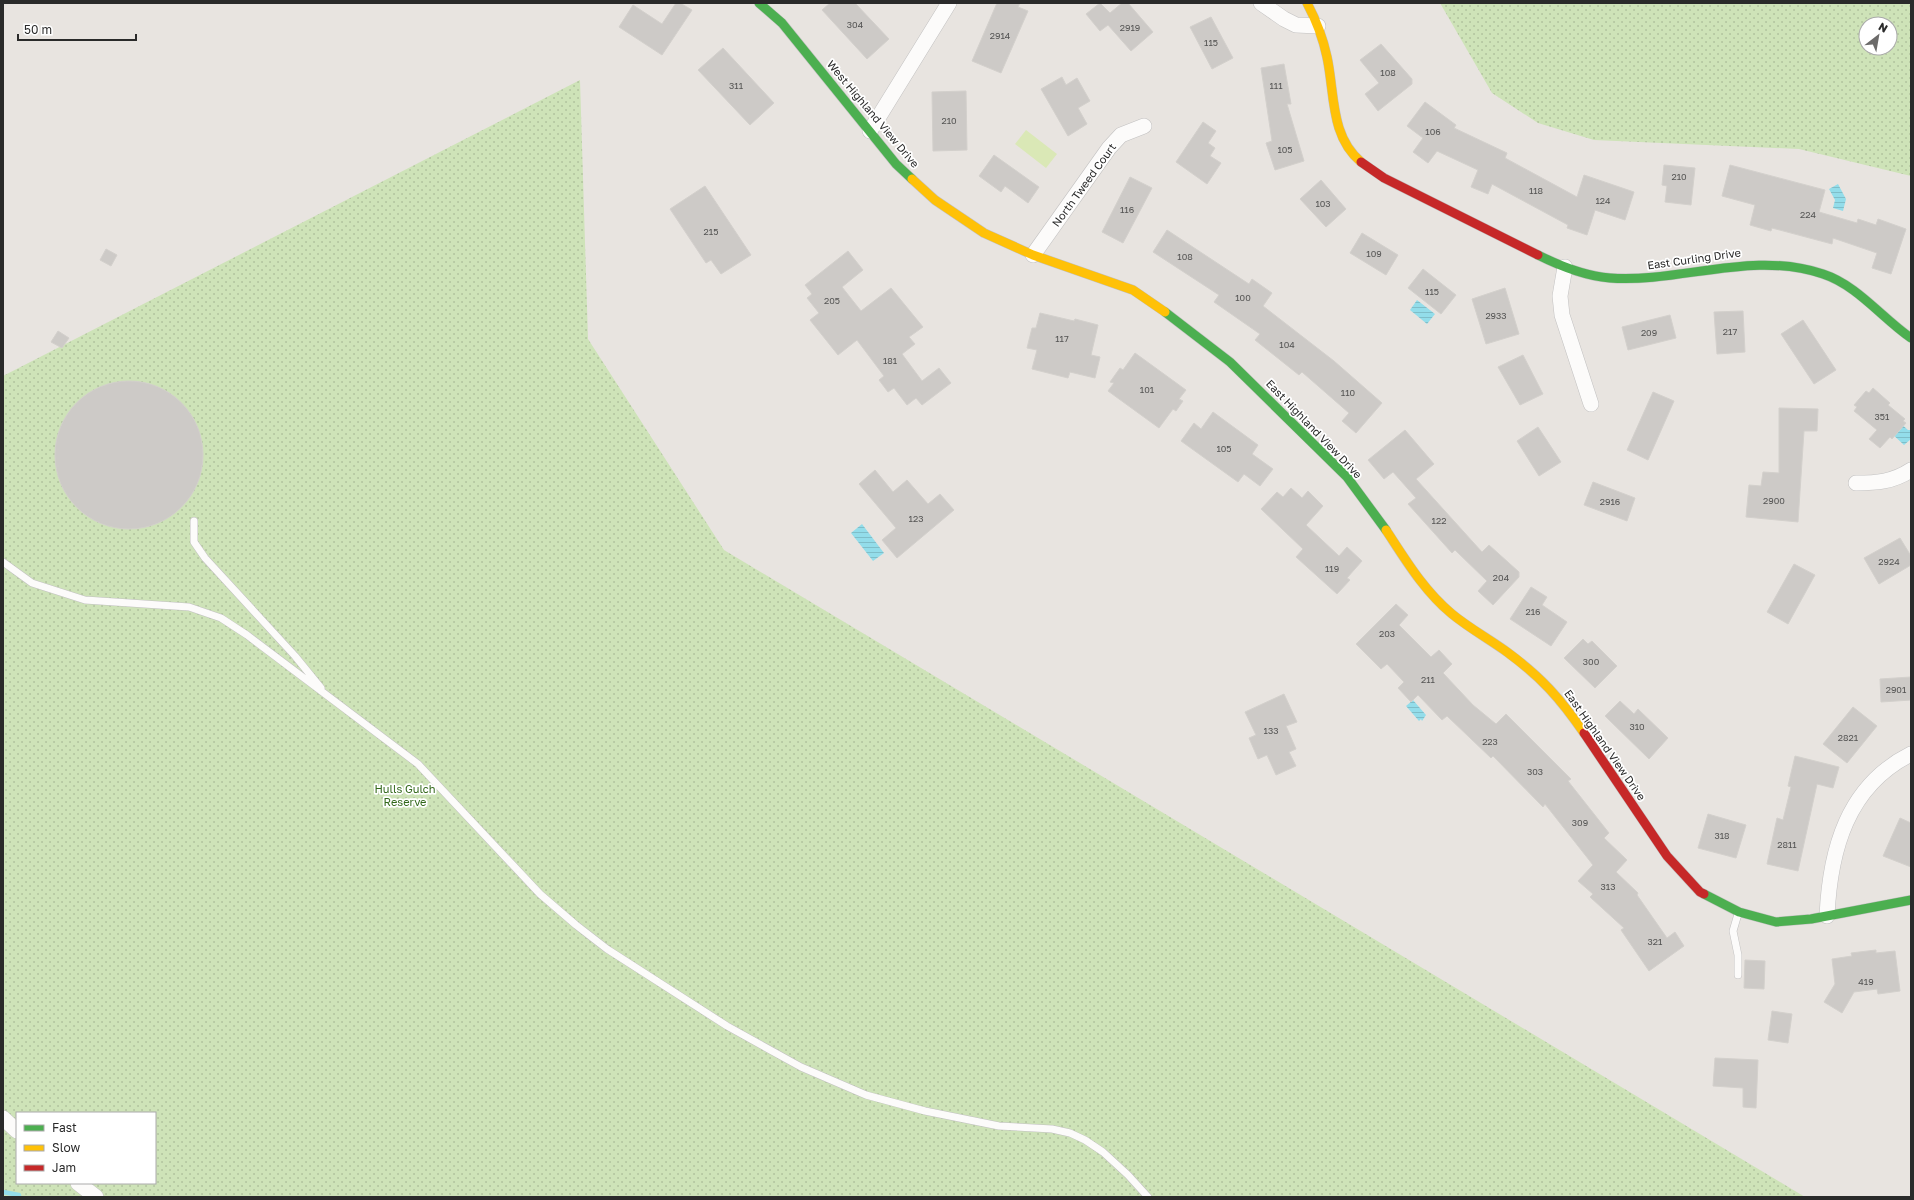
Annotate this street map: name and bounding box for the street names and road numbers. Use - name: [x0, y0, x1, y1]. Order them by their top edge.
- street label: West Highland View Drive: [825, 57, 922, 170]
- street label: North Tweed Court: [1049, 140, 1118, 229]
- street label: East Curling Drive: [1646, 246, 1741, 271]
- street label: East Highland View Drive: [1264, 377, 1365, 481]
- street label: East Highland View Drive: [1562, 687, 1649, 803]

